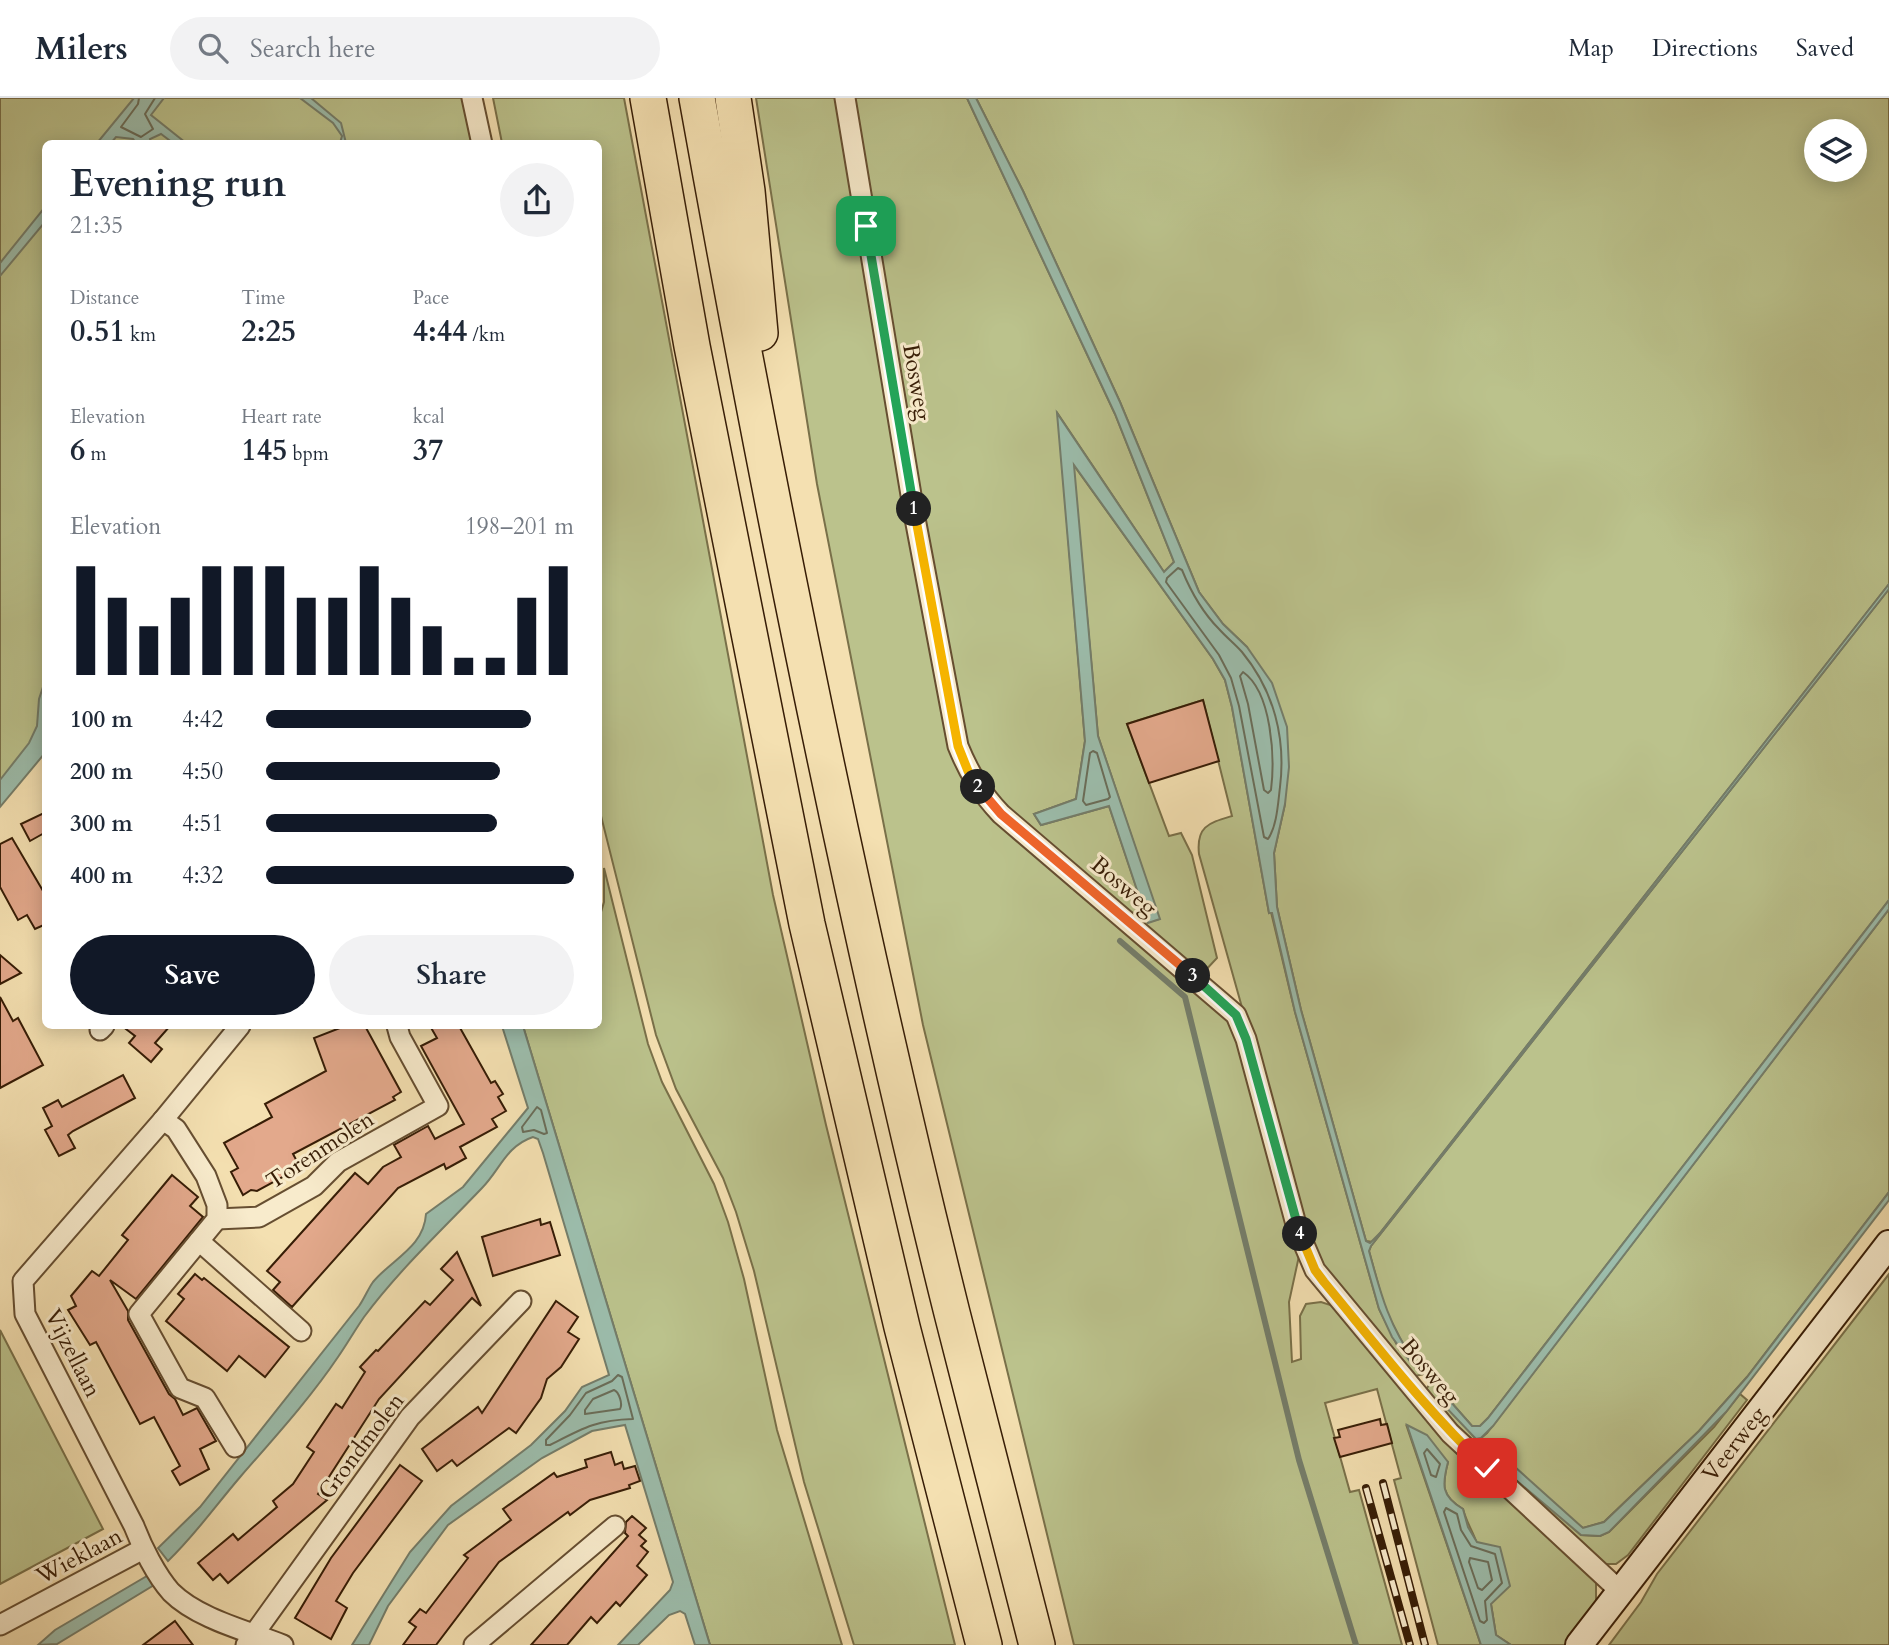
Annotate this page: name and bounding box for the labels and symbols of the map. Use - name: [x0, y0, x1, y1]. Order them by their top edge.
- pin: [836, 196, 896, 256]
- street label: Bosweg: [895, 341, 939, 423]
- pin: 1: [897, 492, 932, 526]
- pin: 2: [960, 770, 996, 804]
- street label: Bosweg: [1084, 849, 1164, 923]
- pin: 3: [1176, 958, 1210, 994]
- street label: Torenmolen: [260, 1104, 380, 1196]
- pin: 4: [1282, 1216, 1318, 1252]
- street label: Vijzellaan: [38, 1304, 108, 1402]
- street label: Bosweg: [1393, 1331, 1467, 1411]
- street label: Grondmolen: [311, 1387, 411, 1505]
- street label: Veerweg: [1695, 1400, 1773, 1488]
- pin: [1457, 1438, 1517, 1498]
- street label: Wieklaan: [30, 1520, 128, 1592]

